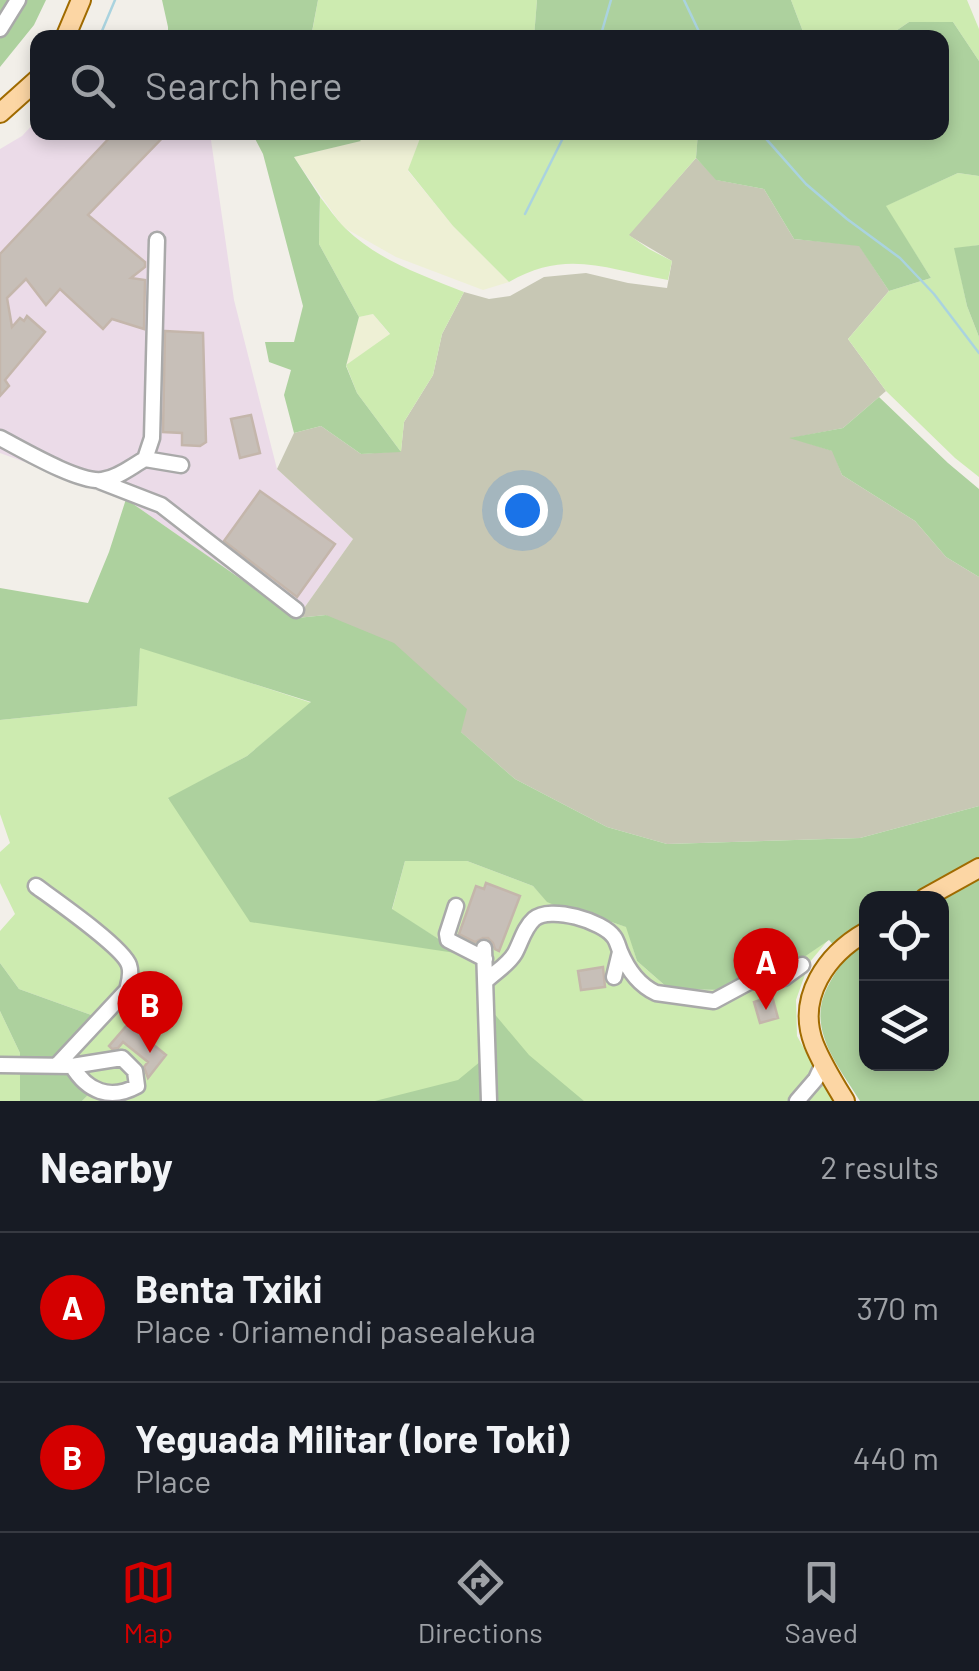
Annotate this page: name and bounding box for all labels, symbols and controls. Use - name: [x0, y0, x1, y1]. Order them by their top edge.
- search box: [30, 30, 949, 140]
- icon: search: [65, 58, 120, 113]
- text: Search here: [145, 62, 343, 108]
- your location: [497, 485, 548, 536]
- map controls: [859, 891, 949, 1071]
- button: locate: [859, 891, 949, 981]
- pin: A: [734, 928, 798, 1010]
- pin: B: [118, 970, 182, 1053]
- button: layers: [859, 981, 949, 1071]
- text: Nearby: [40, 1141, 173, 1191]
- text: 2 results: [820, 1147, 939, 1185]
- text: Benta Txiki: [135, 1265, 322, 1311]
- text: A: [62, 1288, 83, 1326]
- text: 370 m: [856, 1288, 939, 1326]
- text: Place · Oriamendi pasealekua: [135, 1311, 536, 1349]
- text: Yeguada Militar (lore Toki): [135, 1415, 569, 1461]
- text: B: [63, 1438, 82, 1476]
- text: 440 m: [853, 1438, 939, 1476]
- text: Place: [135, 1461, 211, 1499]
- tab: Map: [121, 1555, 176, 1649]
- tab: Directions: [418, 1555, 543, 1649]
- tab: Saved: [785, 1555, 858, 1649]

